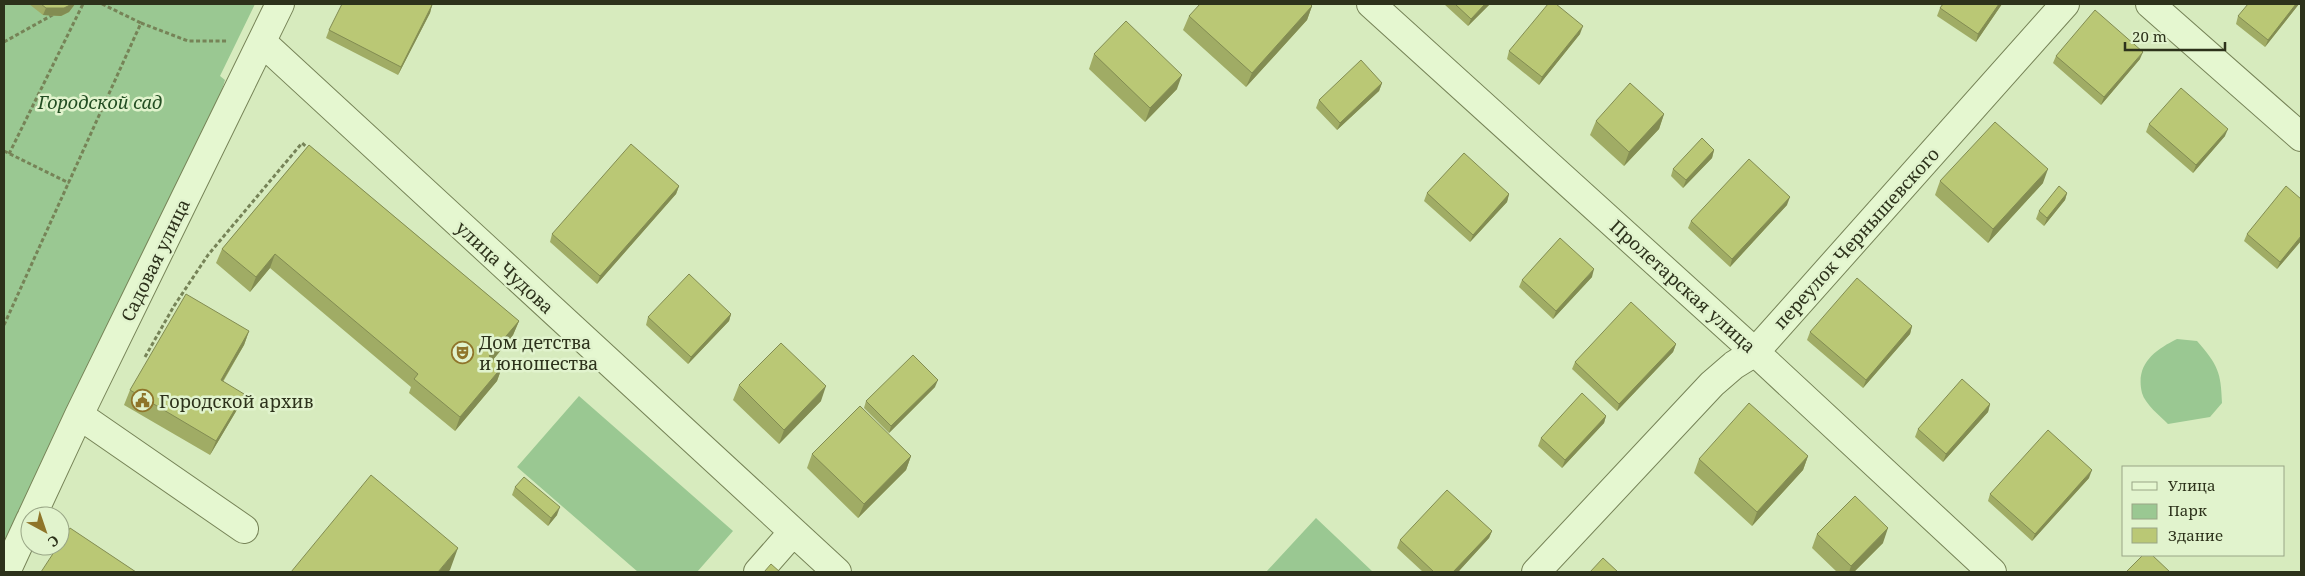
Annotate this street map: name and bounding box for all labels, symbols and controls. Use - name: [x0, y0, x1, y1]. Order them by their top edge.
- scale bar: [2125, 20, 2225, 52]
- text: 20 m: [2132, 26, 2167, 46]
- park label: Городской сад: [37, 90, 162, 114]
- street label: переулок Чернышевского: [1768, 142, 1944, 334]
- street label: Садовая улица: [115, 195, 195, 325]
- street label: Пролетарская улица: [1605, 214, 1761, 358]
- street label: улица Чудова: [451, 215, 559, 319]
- place label: Дом детства и юношества: [479, 330, 598, 375]
- theatre icon: Дом детства и юношества: [451, 340, 475, 364]
- public building icon: Городской архив: [131, 389, 155, 413]
- place label: Городской архив: [159, 389, 314, 413]
- legend: [2122, 466, 2285, 556]
- text: Улица: [2168, 475, 2216, 495]
- text: Парк: [2168, 500, 2207, 520]
- north arrow: [20, 506, 70, 556]
- text: Здание: [2168, 525, 2223, 545]
- text: С: [44, 531, 63, 552]

